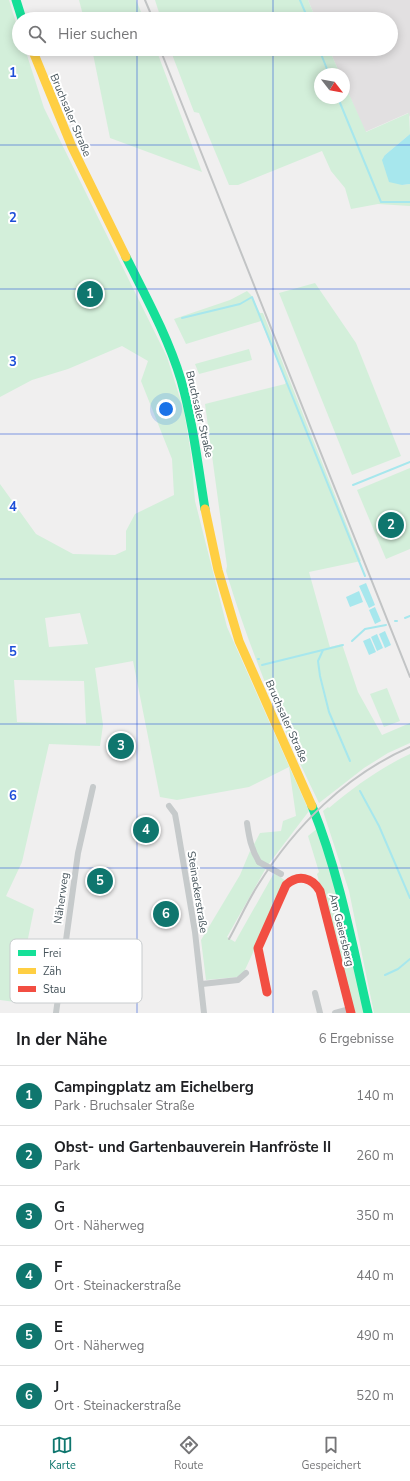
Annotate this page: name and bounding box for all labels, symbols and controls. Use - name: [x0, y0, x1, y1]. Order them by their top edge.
- search box: [12, 12, 398, 56]
- icon: search: [26, 23, 48, 45]
- text: Hier suchen: [58, 24, 138, 44]
- text: 1: [9, 64, 17, 82]
- north arrow: [314, 68, 350, 104]
- street label: Bruchsaler Straße: [46, 71, 95, 159]
- text: 2: [9, 209, 17, 227]
- pin: 1: [77, 279, 103, 309]
- text: 3: [9, 353, 17, 371]
- street label: Bruchsaler Straße: [182, 369, 217, 459]
- your location: [156, 399, 176, 419]
- text: 4: [9, 498, 17, 516]
- pin: 2: [378, 510, 404, 540]
- text: 5: [9, 643, 17, 661]
- street label: Bruchsaler Straße: [262, 678, 312, 765]
- pin: 3: [108, 731, 134, 761]
- text: 6: [9, 787, 17, 805]
- pin: 4: [133, 815, 159, 845]
- street label: Steinackerstraße: [184, 850, 211, 934]
- pin: 5: [87, 866, 113, 896]
- street label: Näherweg: [50, 871, 73, 925]
- street label: Am Geiersberg: [325, 892, 358, 968]
- pin: 6: [153, 899, 179, 929]
- legend: [10, 939, 142, 1003]
- text: Frei: [43, 946, 61, 961]
- text: Zäh: [43, 964, 61, 979]
- text: Stau: [43, 982, 66, 997]
- text: In der Nähe: [16, 1028, 107, 1051]
- text: 6 Ergebnisse: [319, 1030, 394, 1048]
- text: Campingplatz am Eichelberg: [54, 1077, 254, 1097]
- text: 1: [25, 1087, 33, 1105]
- text: 140 m: [356, 1087, 394, 1105]
- text: Park · Bruchsaler Straße: [54, 1097, 195, 1115]
- text: Obst- und Gartenbauverein Hanfröste II: [54, 1137, 331, 1157]
- text: 2: [25, 1147, 33, 1165]
- text: 260 m: [356, 1147, 394, 1165]
- text: Park: [54, 1157, 80, 1175]
- text: G: [54, 1197, 65, 1217]
- text: 3: [25, 1207, 33, 1225]
- text: 350 m: [356, 1207, 394, 1225]
- text: Ort · Näherweg: [54, 1217, 144, 1235]
- text: F: [54, 1257, 62, 1277]
- text: 4: [25, 1267, 33, 1285]
- text: 440 m: [356, 1267, 394, 1285]
- text: Ort · Steinackerstraße: [54, 1277, 181, 1295]
- text: E: [54, 1317, 63, 1337]
- text: 5: [25, 1327, 33, 1345]
- text: 490 m: [356, 1327, 394, 1345]
- text: Ort · Näherweg: [54, 1337, 144, 1355]
- text: J: [54, 1377, 59, 1397]
- text: 6: [25, 1387, 33, 1405]
- text: 520 m: [356, 1387, 394, 1405]
- text: Ort · Steinackerstraße: [54, 1397, 181, 1415]
- tab: Karte: [49, 1434, 76, 1473]
- tab: Route: [174, 1434, 203, 1473]
- tab: Gespeichert: [302, 1434, 361, 1473]

